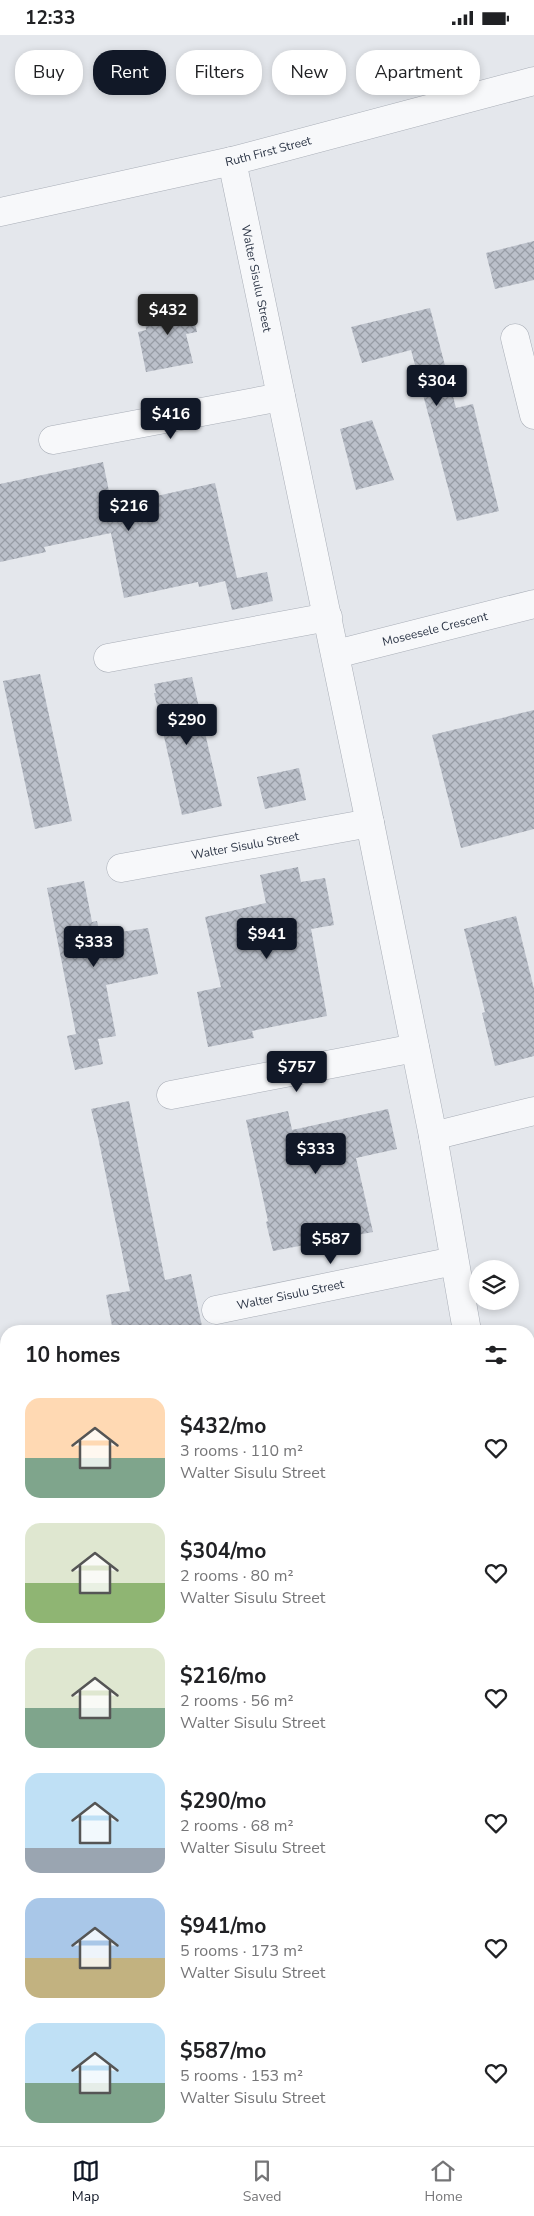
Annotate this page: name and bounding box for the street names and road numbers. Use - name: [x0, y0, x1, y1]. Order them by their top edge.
- street label: Ruth First Street: [224, 132, 314, 170]
- street label: Walter Sisulu Street: [238, 223, 276, 334]
- street label: Moseesele Crescent: [381, 608, 490, 650]
- street label: Walter Sisulu Street: [190, 828, 301, 863]
- street label: Walter Sisulu Street: [235, 1276, 346, 1314]

